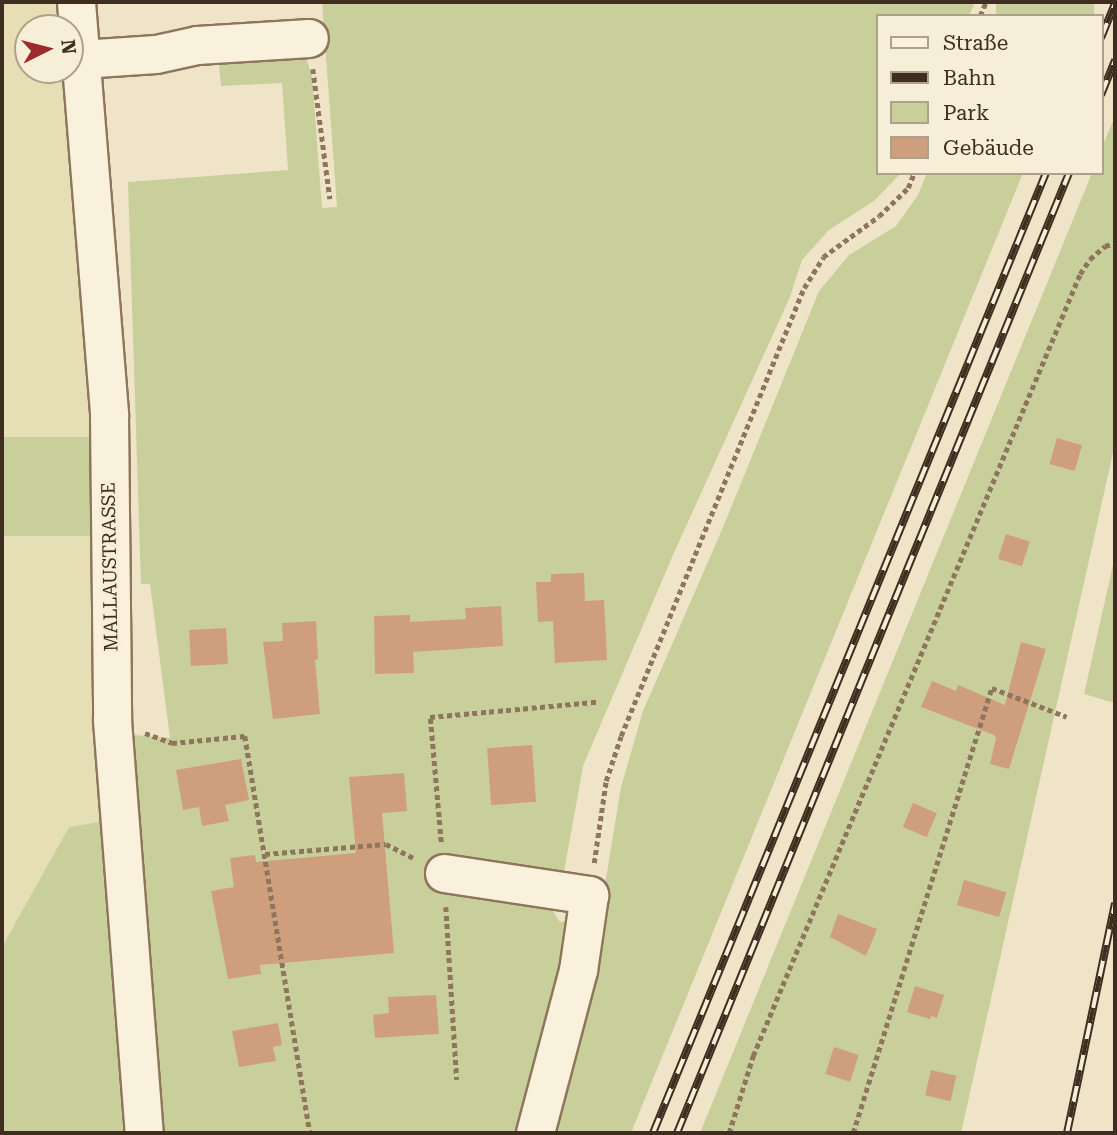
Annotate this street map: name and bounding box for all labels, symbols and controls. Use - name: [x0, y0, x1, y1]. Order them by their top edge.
- north arrow: [14, 14, 84, 84]
- legend: [876, 14, 1103, 175]
- text: Straße: [943, 31, 1008, 55]
- text: N: [56, 38, 81, 55]
- text: Bahn: [943, 66, 995, 90]
- text: Park: [943, 101, 989, 125]
- text: Gebäude: [943, 136, 1034, 160]
- street label: MALLAUSTRASSE: [97, 482, 123, 652]

